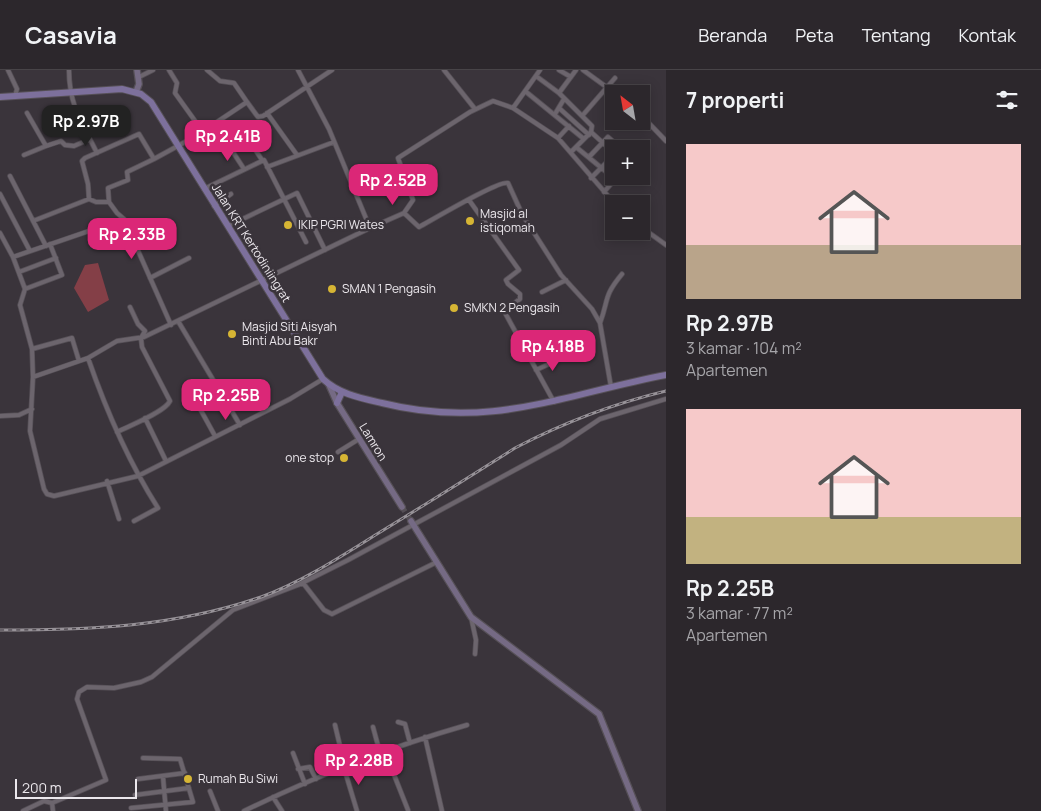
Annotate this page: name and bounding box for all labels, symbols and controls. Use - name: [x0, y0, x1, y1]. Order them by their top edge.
- text: Casavia: [25, 18, 117, 51]
- text: Beranda: [698, 23, 767, 47]
- text: Peta: [795, 23, 834, 47]
- text: Tentang: [862, 23, 931, 47]
- text: Kontak: [959, 23, 1016, 47]
- north arrow: [605, 85, 650, 130]
- map controls: [605, 85, 650, 240]
- text: 7 properti: [686, 86, 784, 114]
- icon: filters: [993, 86, 1021, 114]
- pin: Rp 2.97B: [34, 104, 138, 147]
- text: Rp 2.97B: [53, 110, 119, 132]
- pin: Rp 2.41B: [176, 119, 280, 162]
- text: Rp 2.41B: [196, 125, 260, 147]
- button: +: [605, 140, 650, 185]
- pin: Rp 2.52B: [341, 164, 445, 206]
- text: Rp 2.52B: [360, 169, 426, 191]
- icon: home: [809, 177, 899, 267]
- street label: Jalan KRT Kertodiniingrat: [208, 180, 295, 306]
- button: −: [605, 195, 650, 240]
- place label: Masjid al istiqomah: [480, 205, 535, 236]
- marker: Masjid al istiqomah: [464, 215, 476, 227]
- place label: IKIP PGRI Wates: [298, 216, 384, 233]
- pin: Rp 2.33B: [80, 218, 184, 260]
- marker: IKIP PGRI Wates: [282, 219, 294, 231]
- text: Rp 2.33B: [99, 223, 165, 245]
- place label: SMAN 1 Pengasih: [342, 280, 436, 297]
- marker: SMAN 1 Pengasih: [326, 283, 338, 295]
- place label: SMKN 2 Pengasih: [464, 299, 560, 316]
- marker: SMKN 2 Pengasih: [448, 302, 460, 314]
- text: Rp 2.97B: [686, 309, 773, 337]
- place label: Masjid Siti Aisyah Binti Abu Bakr: [242, 318, 337, 349]
- marker: Masjid Siti Aisyah Binti Abu Bakr: [226, 328, 238, 340]
- pin: Rp 4.18B: [501, 330, 605, 372]
- text: Rp 4.18B: [522, 335, 584, 357]
- text: 3 kamar · 104 m²: [686, 337, 802, 359]
- text: Apartemen: [686, 359, 768, 381]
- pin: Rp 2.25B: [174, 378, 278, 421]
- text: Rp 2.25B: [193, 384, 260, 406]
- street label: Lamron: [355, 420, 392, 464]
- icon: home: [809, 442, 899, 532]
- place label: one stop: [285, 449, 334, 466]
- marker: one stop: [338, 452, 350, 464]
- text: Rp 2.25B: [686, 574, 774, 602]
- text: 3 kamar · 77 m²: [686, 602, 793, 624]
- text: Apartemen: [686, 624, 768, 646]
- pin: Rp 2.28B: [307, 744, 411, 786]
- text: Rp 2.28B: [325, 749, 393, 771]
- place label: Rumah Bu Siwi: [198, 770, 278, 787]
- marker: Rumah Bu Siwi: [182, 773, 194, 785]
- scale bar: [15, 776, 138, 799]
- text: 200 m: [22, 778, 62, 797]

